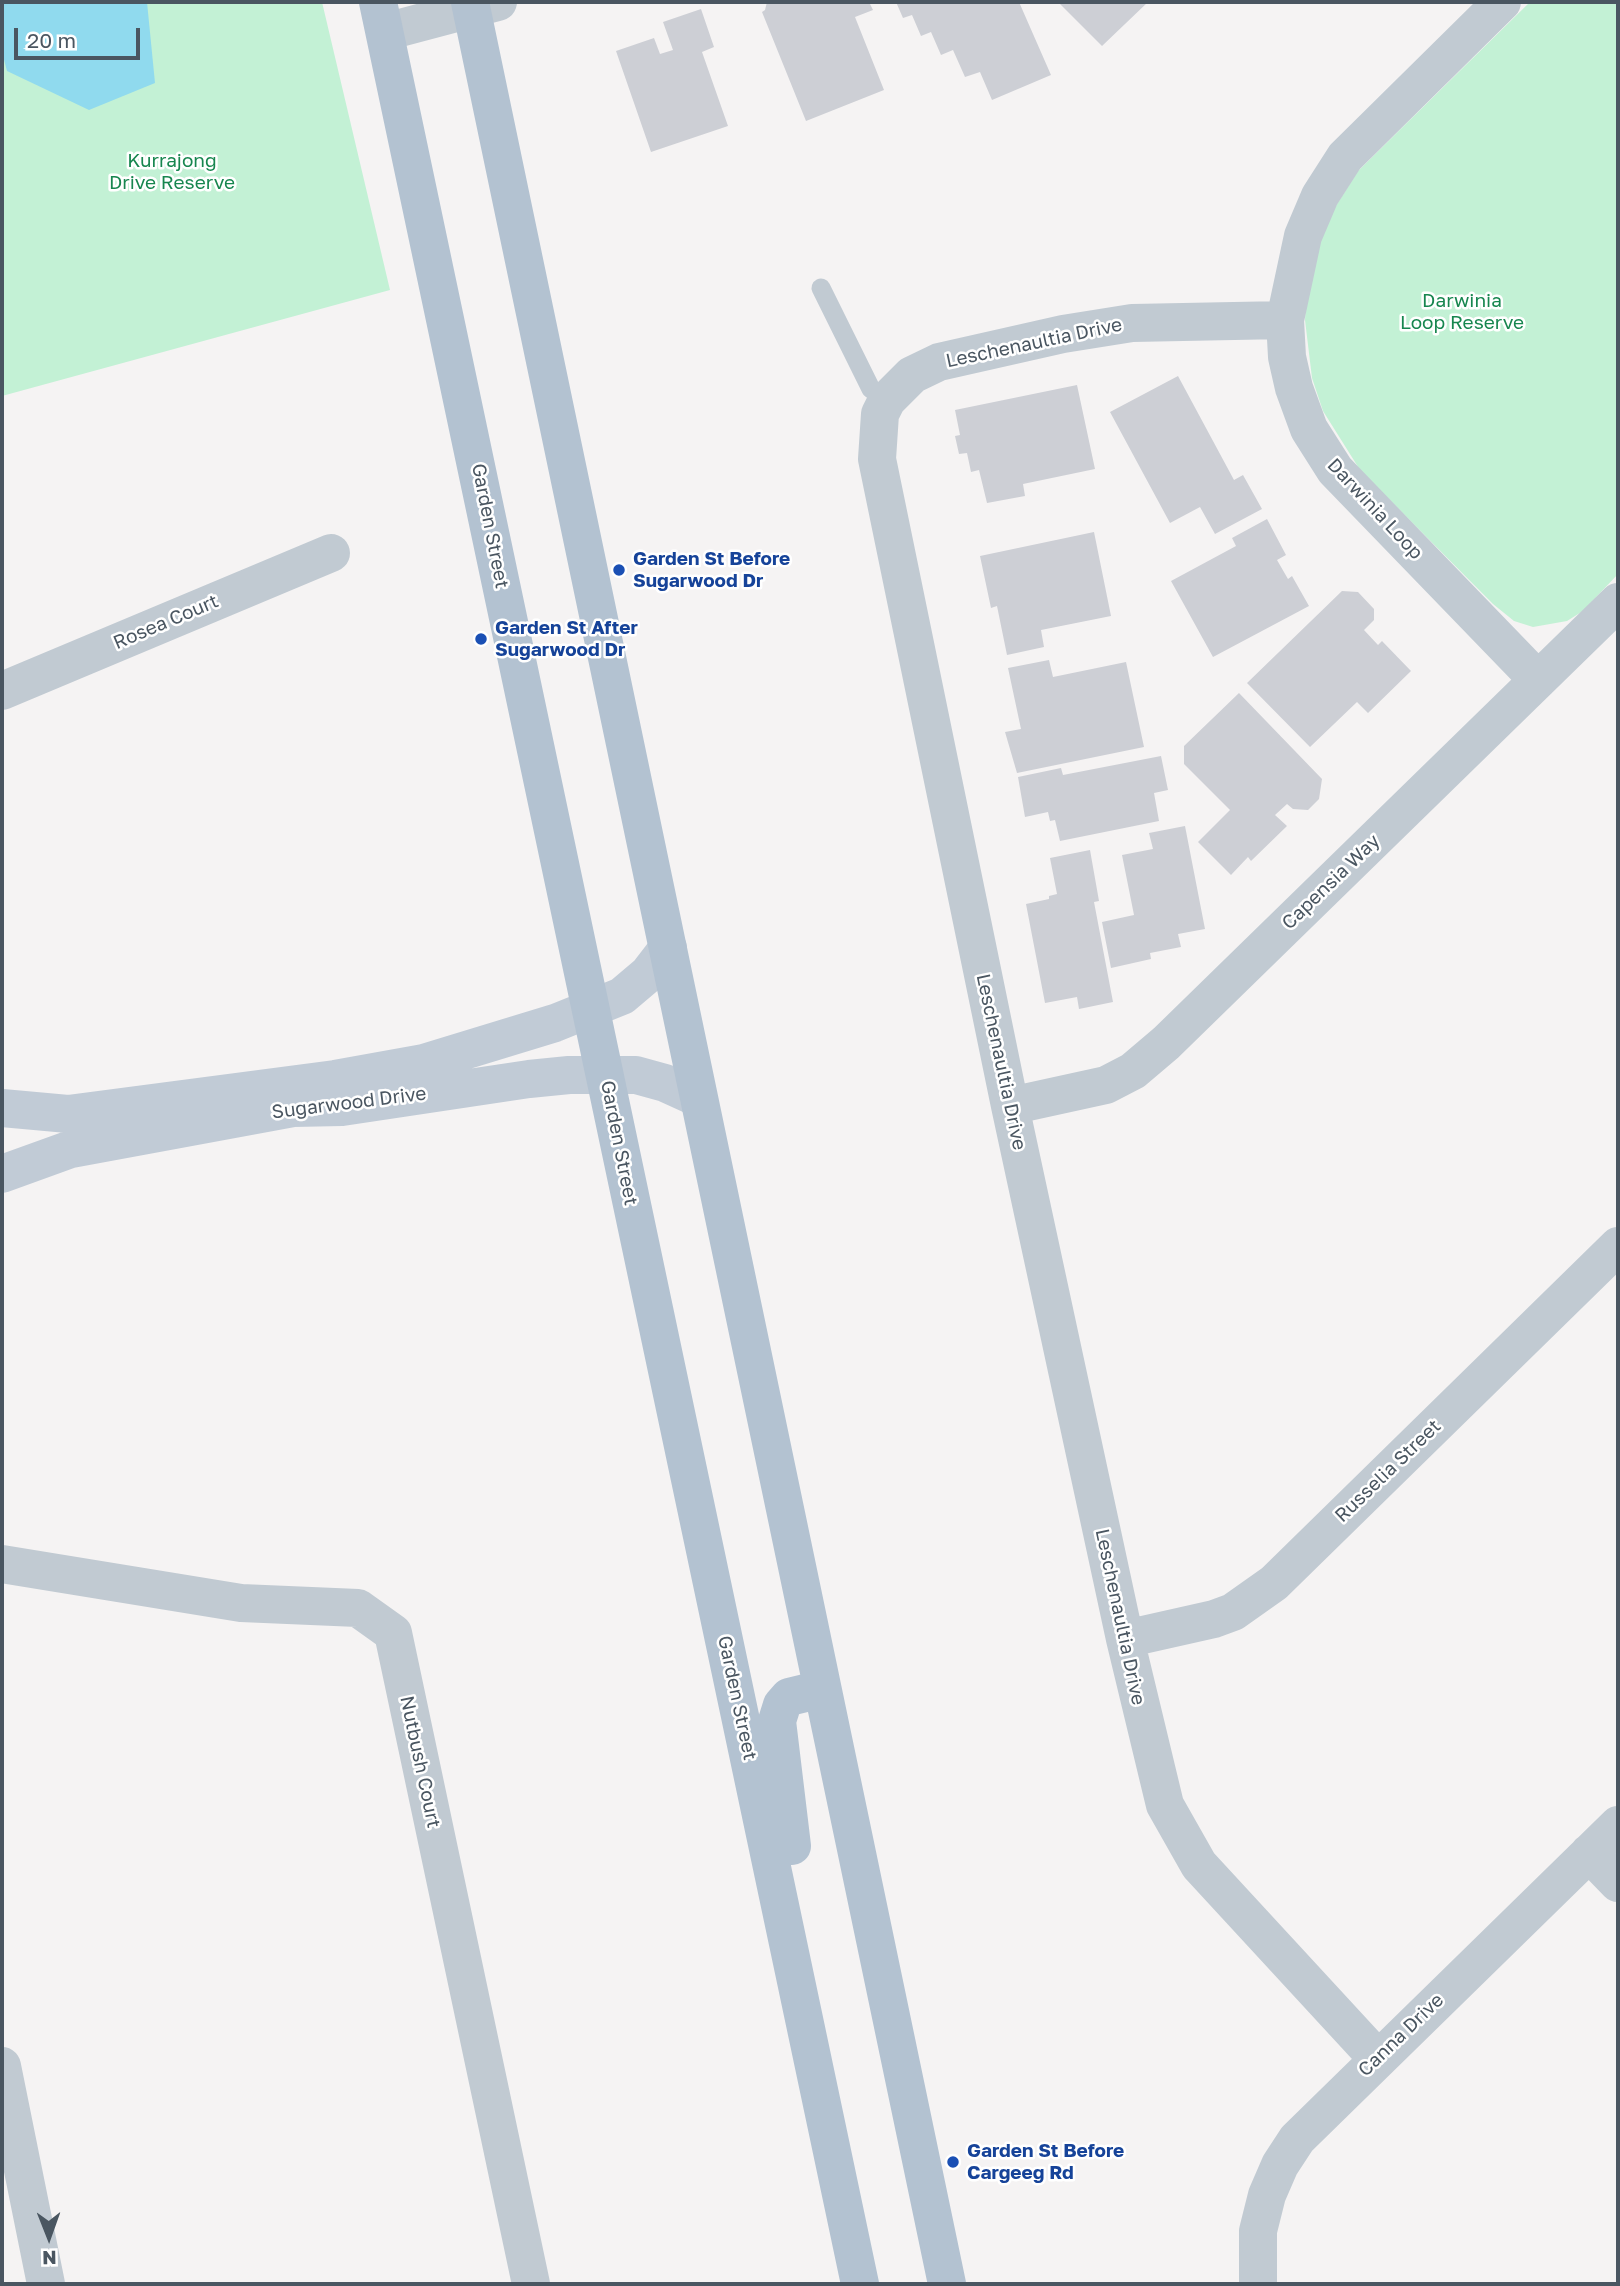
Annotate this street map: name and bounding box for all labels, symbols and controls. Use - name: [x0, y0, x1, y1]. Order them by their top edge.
- scale bar: [18, 14, 144, 58]
- text: 20 m: [27, 27, 76, 53]
- park label: Kurrajong Drive Reserve: [109, 150, 235, 194]
- park label: Darwinia Loop Reserve: [1400, 290, 1524, 334]
- street label: Leschenaultia Drive: [944, 313, 1124, 373]
- street label: Darwinia Loop: [1322, 454, 1428, 564]
- street label: Garden Street: [467, 462, 513, 590]
- place label: Garden St Before Sugarwood Dr: [633, 548, 790, 592]
- marker: Garden St Before Sugarwood Dr: [611, 562, 627, 578]
- street label: Rosea Court: [110, 590, 222, 654]
- place label: Garden St After Sugarwood Dr: [495, 617, 638, 661]
- marker: Garden St After Sugarwood Dr: [473, 631, 489, 647]
- street label: Capensia Way: [1277, 830, 1385, 934]
- street label: Leschenaultia Drive: [971, 972, 1031, 1152]
- street label: Garden Street: [596, 1079, 642, 1207]
- street label: Sugarwood Drive: [270, 1082, 428, 1124]
- street label: Russelia Street: [1330, 1415, 1446, 1527]
- street label: Leschenaultia Drive: [1090, 1527, 1150, 1707]
- street label: Garden Street: [713, 1634, 761, 1762]
- street label: Nutbush Court: [395, 1694, 445, 1830]
- street label: Canna Drive: [1354, 1989, 1448, 2081]
- place label: Garden St Before Cargeeg Rd: [967, 2140, 1124, 2184]
- marker: Garden St Before Cargeeg Rd: [945, 2154, 961, 2170]
- north arrow: [14, 2202, 84, 2272]
- text: N: [42, 2247, 57, 2270]

